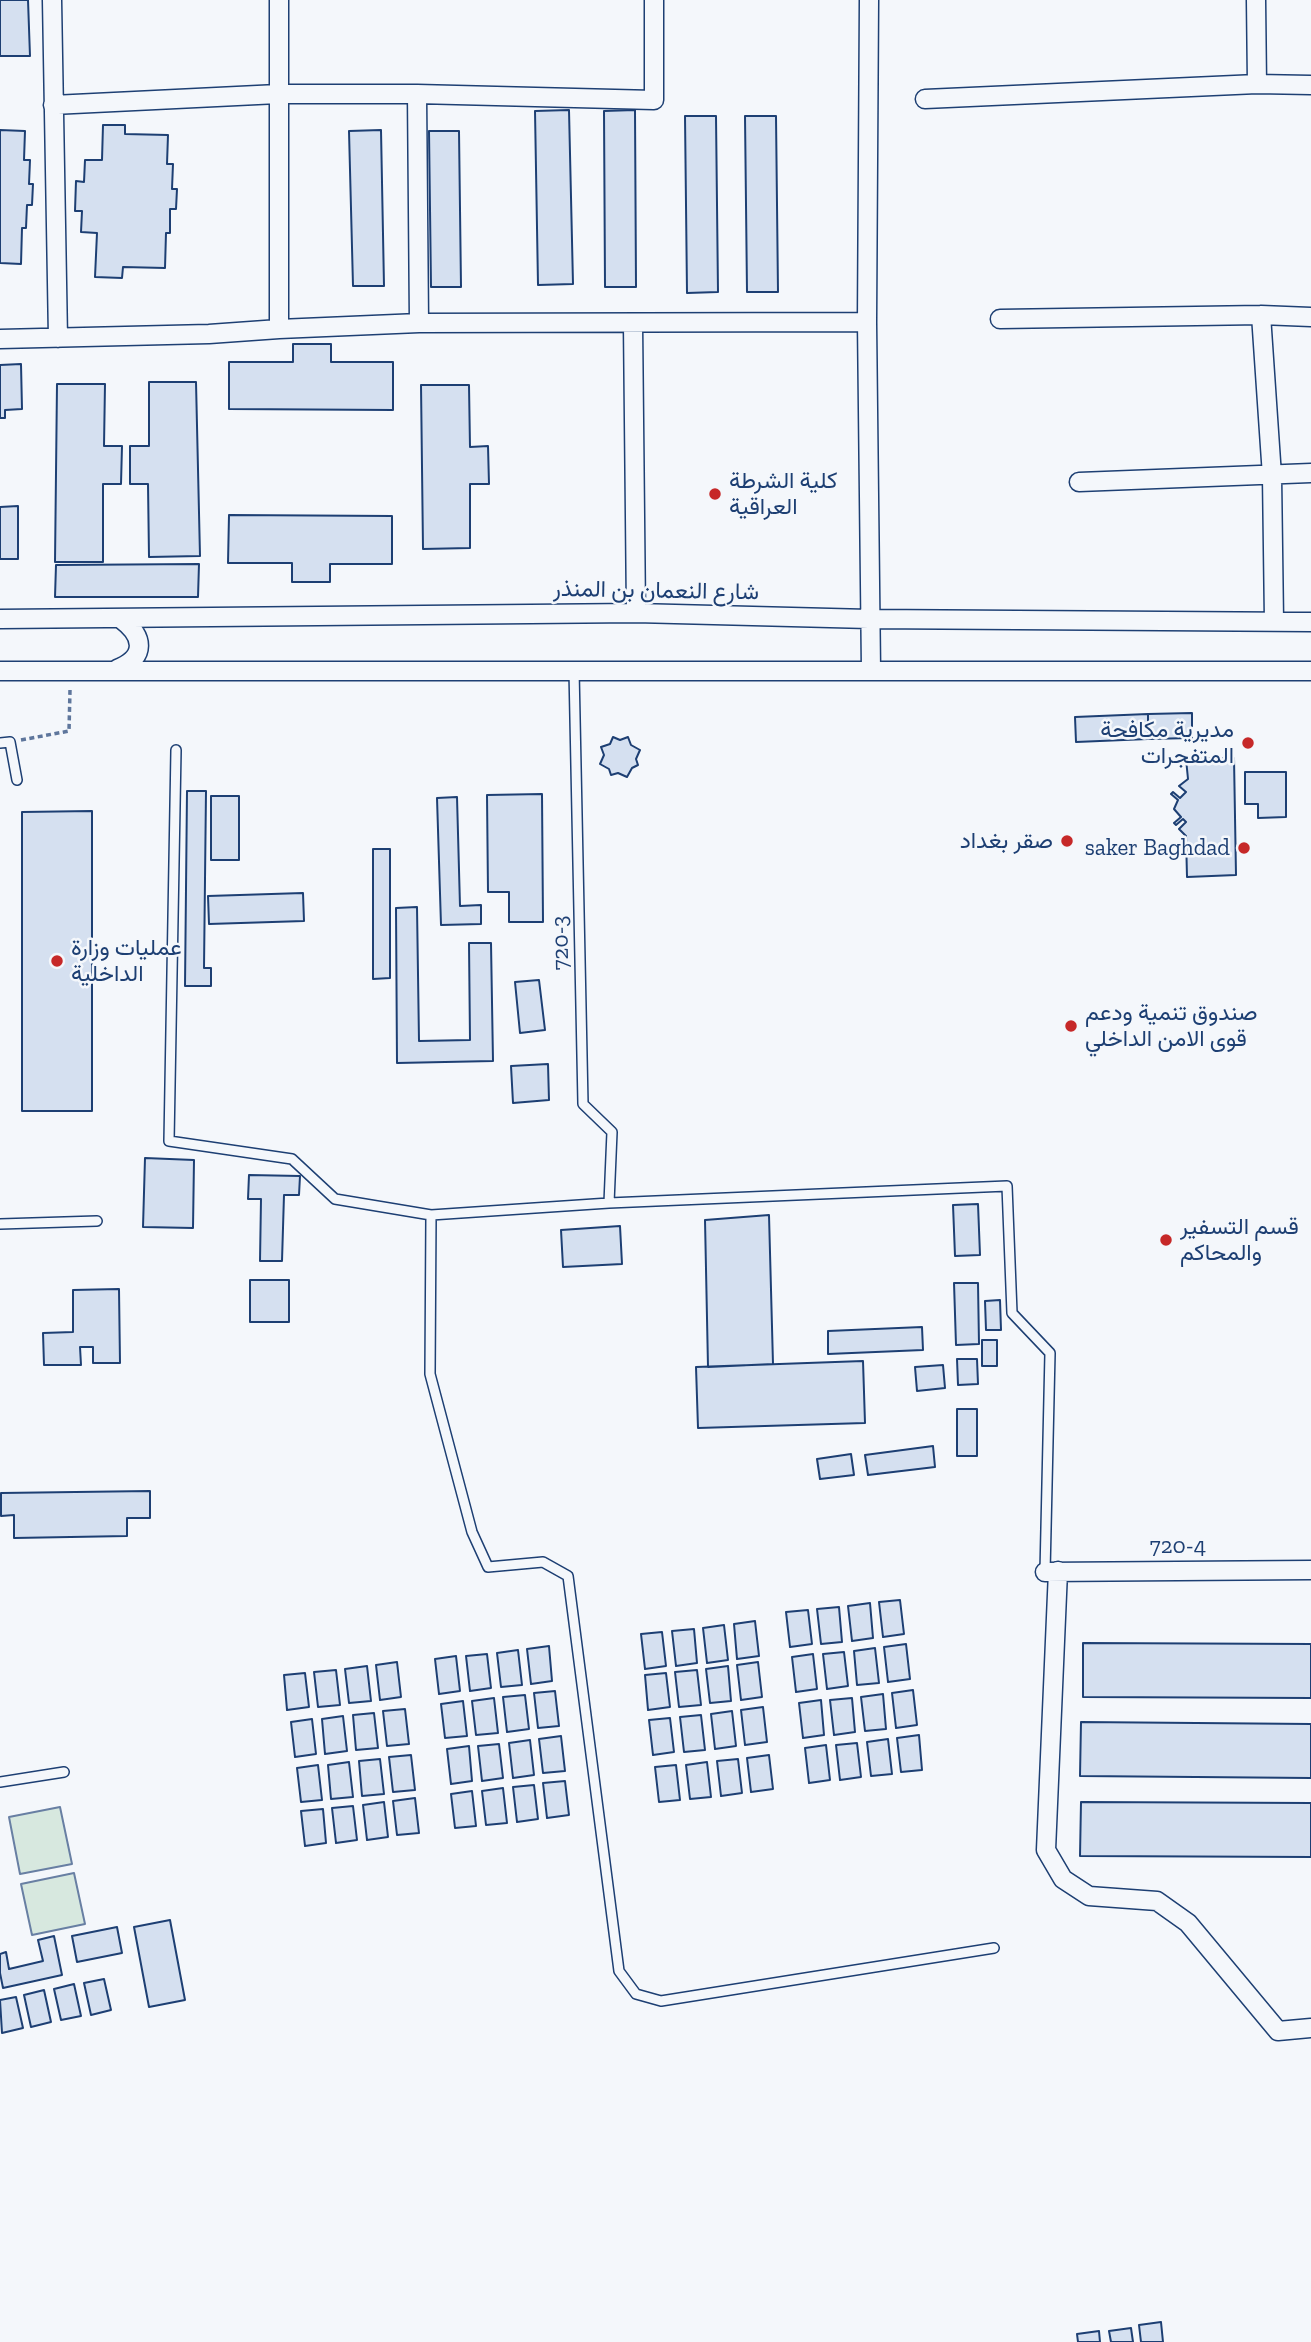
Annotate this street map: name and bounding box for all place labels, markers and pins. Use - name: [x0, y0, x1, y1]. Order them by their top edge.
- place label: كلية الشرطة العراقية: [729, 467, 837, 521]
- marker: كلية الشرطة العراقية: [707, 486, 723, 502]
- place label: مديرية مكافحة المتفجرات: [1100, 716, 1234, 770]
- marker: مديرية مكافحة المتفجرات: [1240, 735, 1256, 751]
- place label: صقر بغداد: [960, 827, 1053, 855]
- marker: صقر بغداد: [1059, 833, 1075, 849]
- place label: saker Baghdad: [1085, 834, 1230, 862]
- marker: saker Baghdad: [1236, 840, 1252, 856]
- place label: عمليات وزارة الداخلية: [71, 934, 182, 988]
- marker: عمليات وزارة الداخلية: [49, 953, 65, 969]
- place label: صندوق تنمية ودعم قوى الامن الداخلي: [1085, 999, 1257, 1053]
- marker: صندوق تنمية ودعم قوى الامن الداخلي: [1063, 1018, 1079, 1034]
- place label: قسم التسفير والمحاكم: [1180, 1213, 1299, 1267]
- marker: قسم التسفير والمحاكم: [1158, 1232, 1174, 1248]

